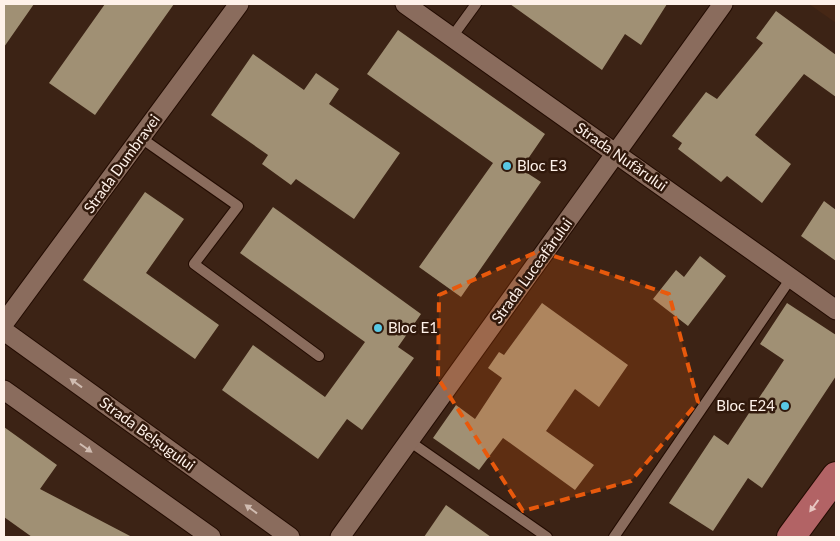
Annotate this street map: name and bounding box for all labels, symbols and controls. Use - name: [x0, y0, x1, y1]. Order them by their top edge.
- street label: Strada Dumbravei: [79, 110, 163, 216]
- street label: Strada Nufărului: [572, 118, 671, 194]
- place label: Bloc E3: [517, 156, 567, 174]
- marker: Bloc E3: [501, 160, 513, 172]
- street label: Strada Luceafărului: [487, 214, 575, 327]
- place label: Bloc E1: [388, 318, 438, 336]
- marker: Bloc E1: [372, 322, 384, 334]
- one-way arrow: [70, 378, 83, 389]
- street label: Strada Belșugului: [96, 393, 199, 474]
- place label: Bloc E24: [716, 396, 775, 414]
- marker: Bloc E24: [779, 400, 791, 412]
- one-way arrow: [79, 443, 93, 453]
- one-way arrow: [809, 499, 819, 513]
- one-way arrow: [244, 504, 258, 514]

